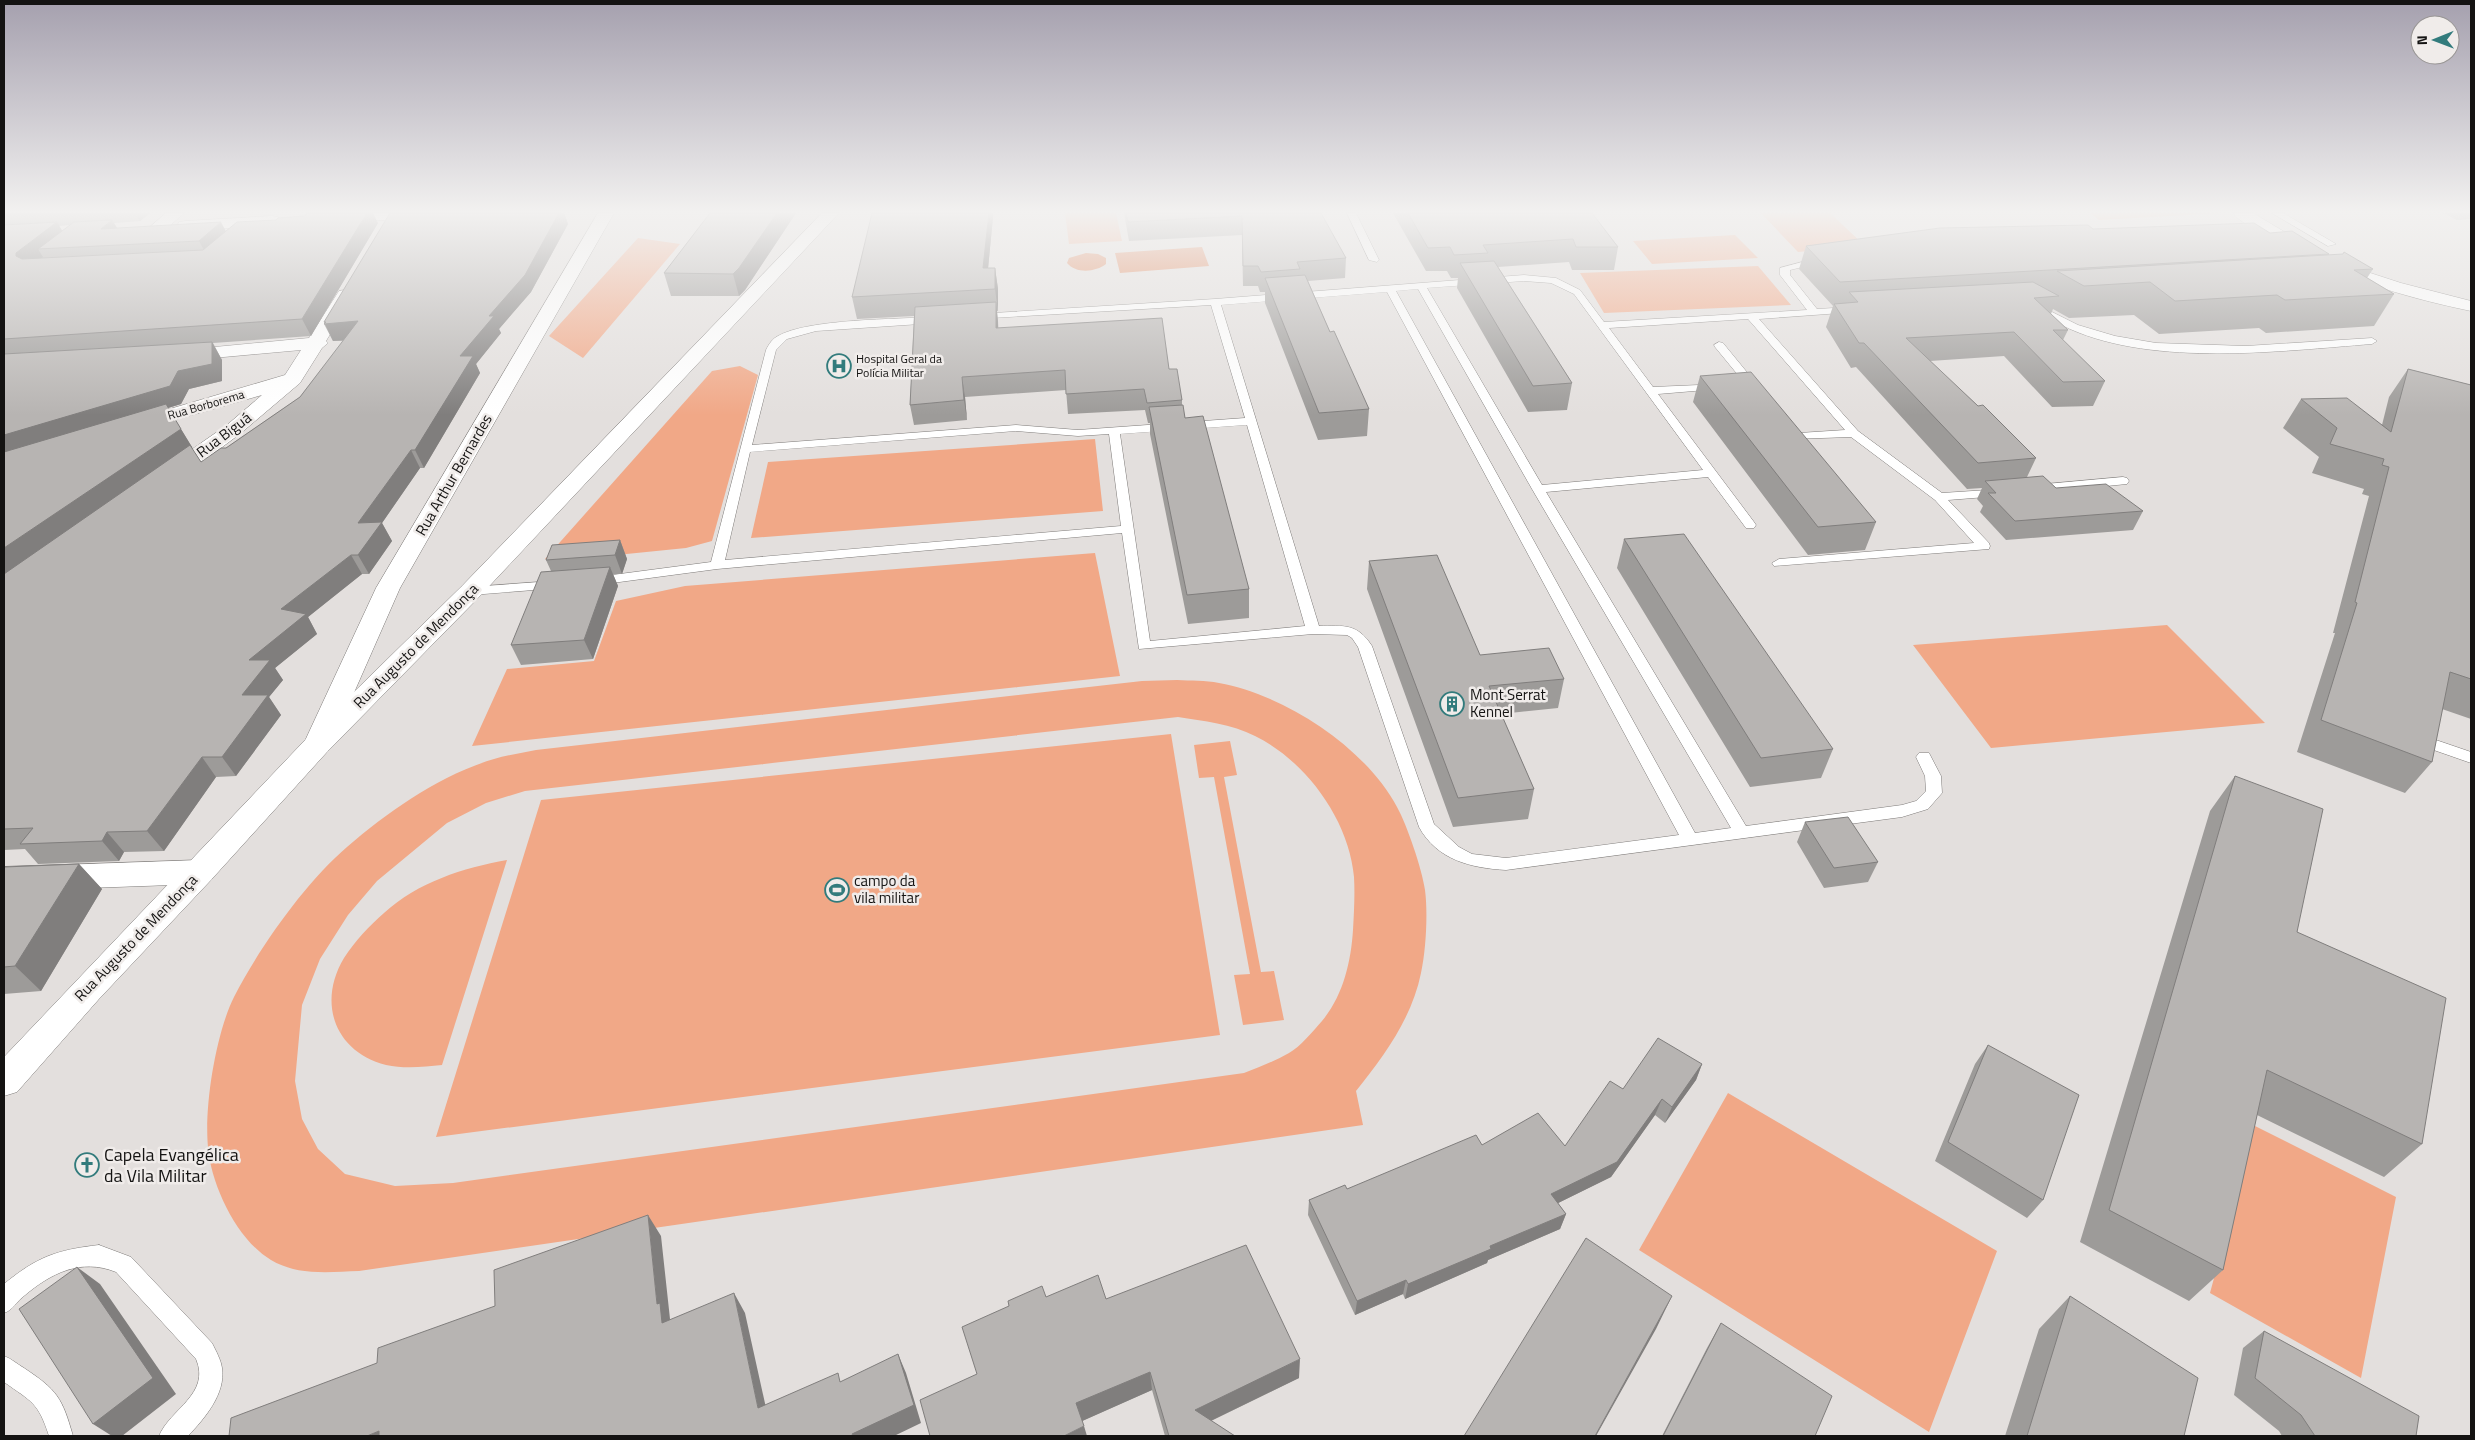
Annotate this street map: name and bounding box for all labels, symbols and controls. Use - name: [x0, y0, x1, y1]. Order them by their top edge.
- north arrow: [2410, 15, 2460, 65]
- text: N: [2411, 35, 2432, 45]
- place label: Hospital Geral da Polícia Militar: [856, 349, 942, 382]
- hospital icon: Hospital Geral da Polícia Militar: [826, 353, 852, 379]
- street label: Rua Borborema: [165, 384, 246, 425]
- street label: Rua Biguá: [191, 406, 256, 463]
- street label: Rua Arthur Bernardes: [409, 410, 498, 540]
- street label: Rua Augusto de Mendonça: [348, 577, 484, 714]
- place label: Mont Serrat Kennel: [1470, 683, 1547, 723]
- building icon: Mont Serrat Kennel: [1439, 691, 1465, 717]
- street label: Rua Augusto de Mendonça: [69, 869, 203, 1006]
- place label: campo da vila militar: [854, 869, 919, 909]
- sports icon: campo da vila militar: [824, 877, 850, 903]
- place label: Capela Evangélica da Vila Militar: [104, 1141, 239, 1189]
- church icon: Capela Evangélica da Vila Militar: [74, 1152, 100, 1178]

